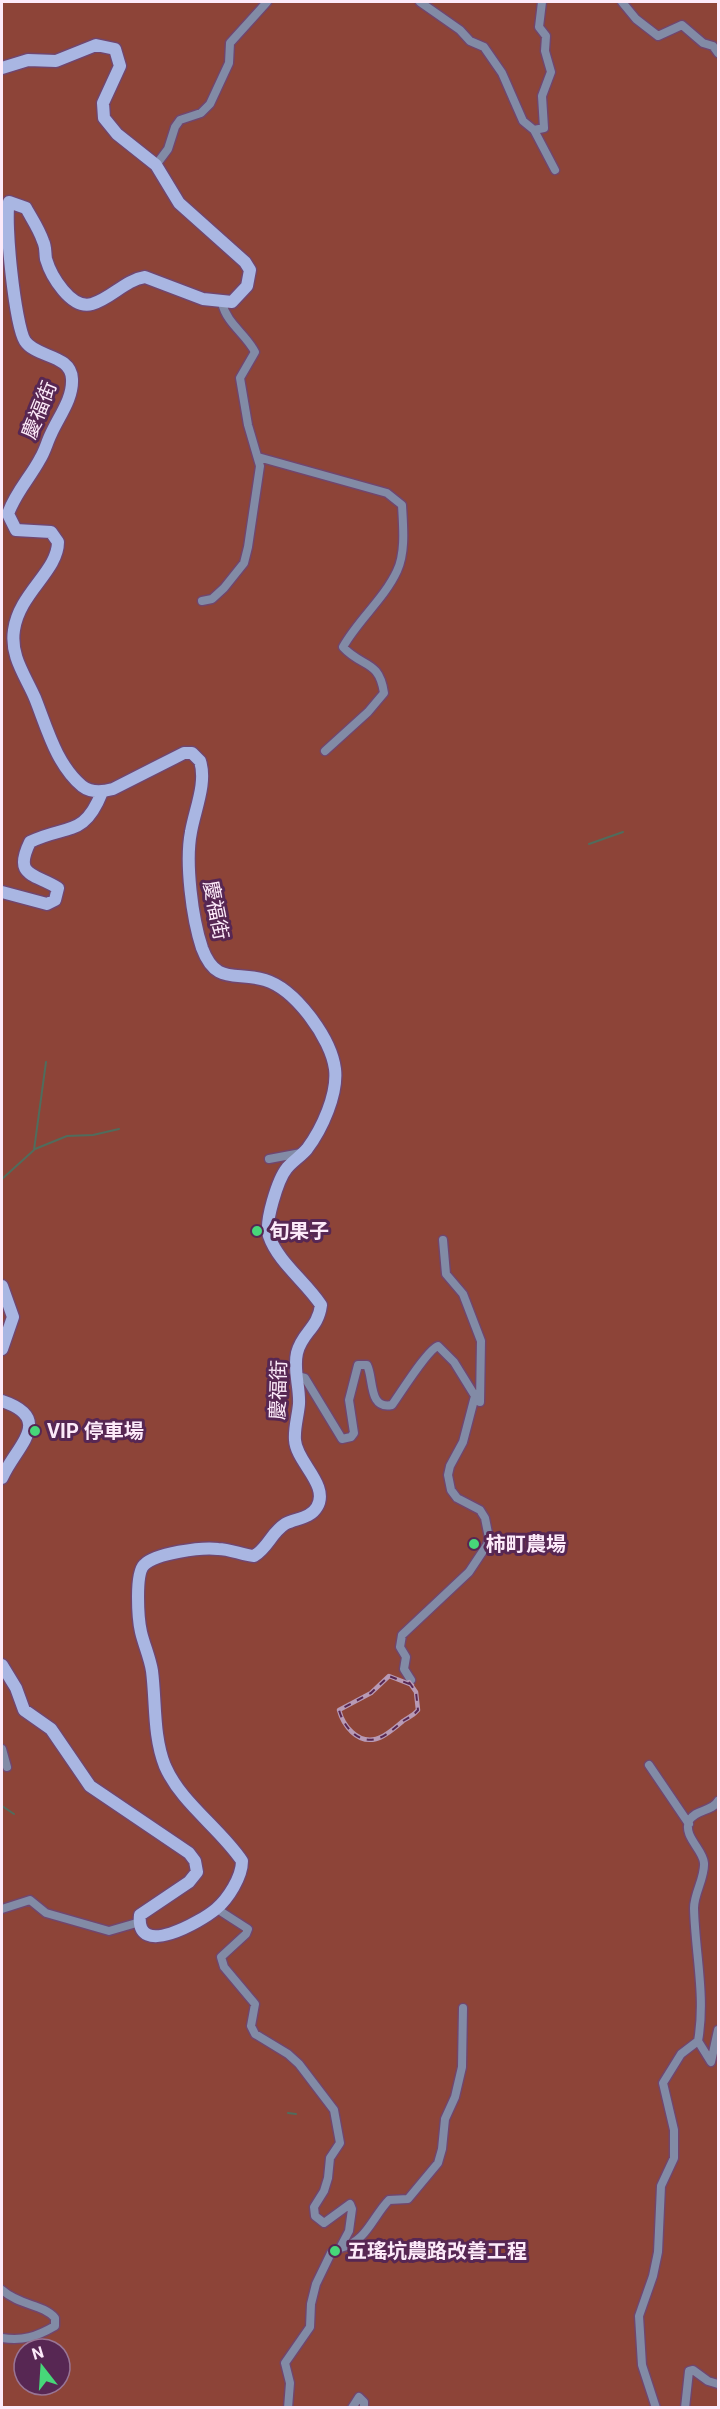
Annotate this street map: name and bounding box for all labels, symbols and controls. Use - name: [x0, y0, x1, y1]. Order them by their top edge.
- street label: 慶福街: [17, 378, 61, 442]
- street label: 慶福街: [198, 878, 234, 942]
- place label: 旬果子: [269, 1219, 329, 1243]
- marker: 旬果子: [250, 1224, 264, 1238]
- street label: 慶福街: [265, 1360, 291, 1420]
- place label: VIP 停車場: [47, 1419, 144, 1443]
- marker: VIP 停車場: [28, 1424, 42, 1438]
- place label: 柿町農場: [486, 1532, 566, 1556]
- marker: 柿町農場: [467, 1537, 481, 1551]
- place label: 五瑤坑農路改善工程: [347, 2239, 527, 2263]
- marker: 五瑤坑農路改善工程: [328, 2244, 342, 2258]
- north arrow: [12, 2337, 72, 2397]
- text: N: [30, 2342, 46, 2364]

